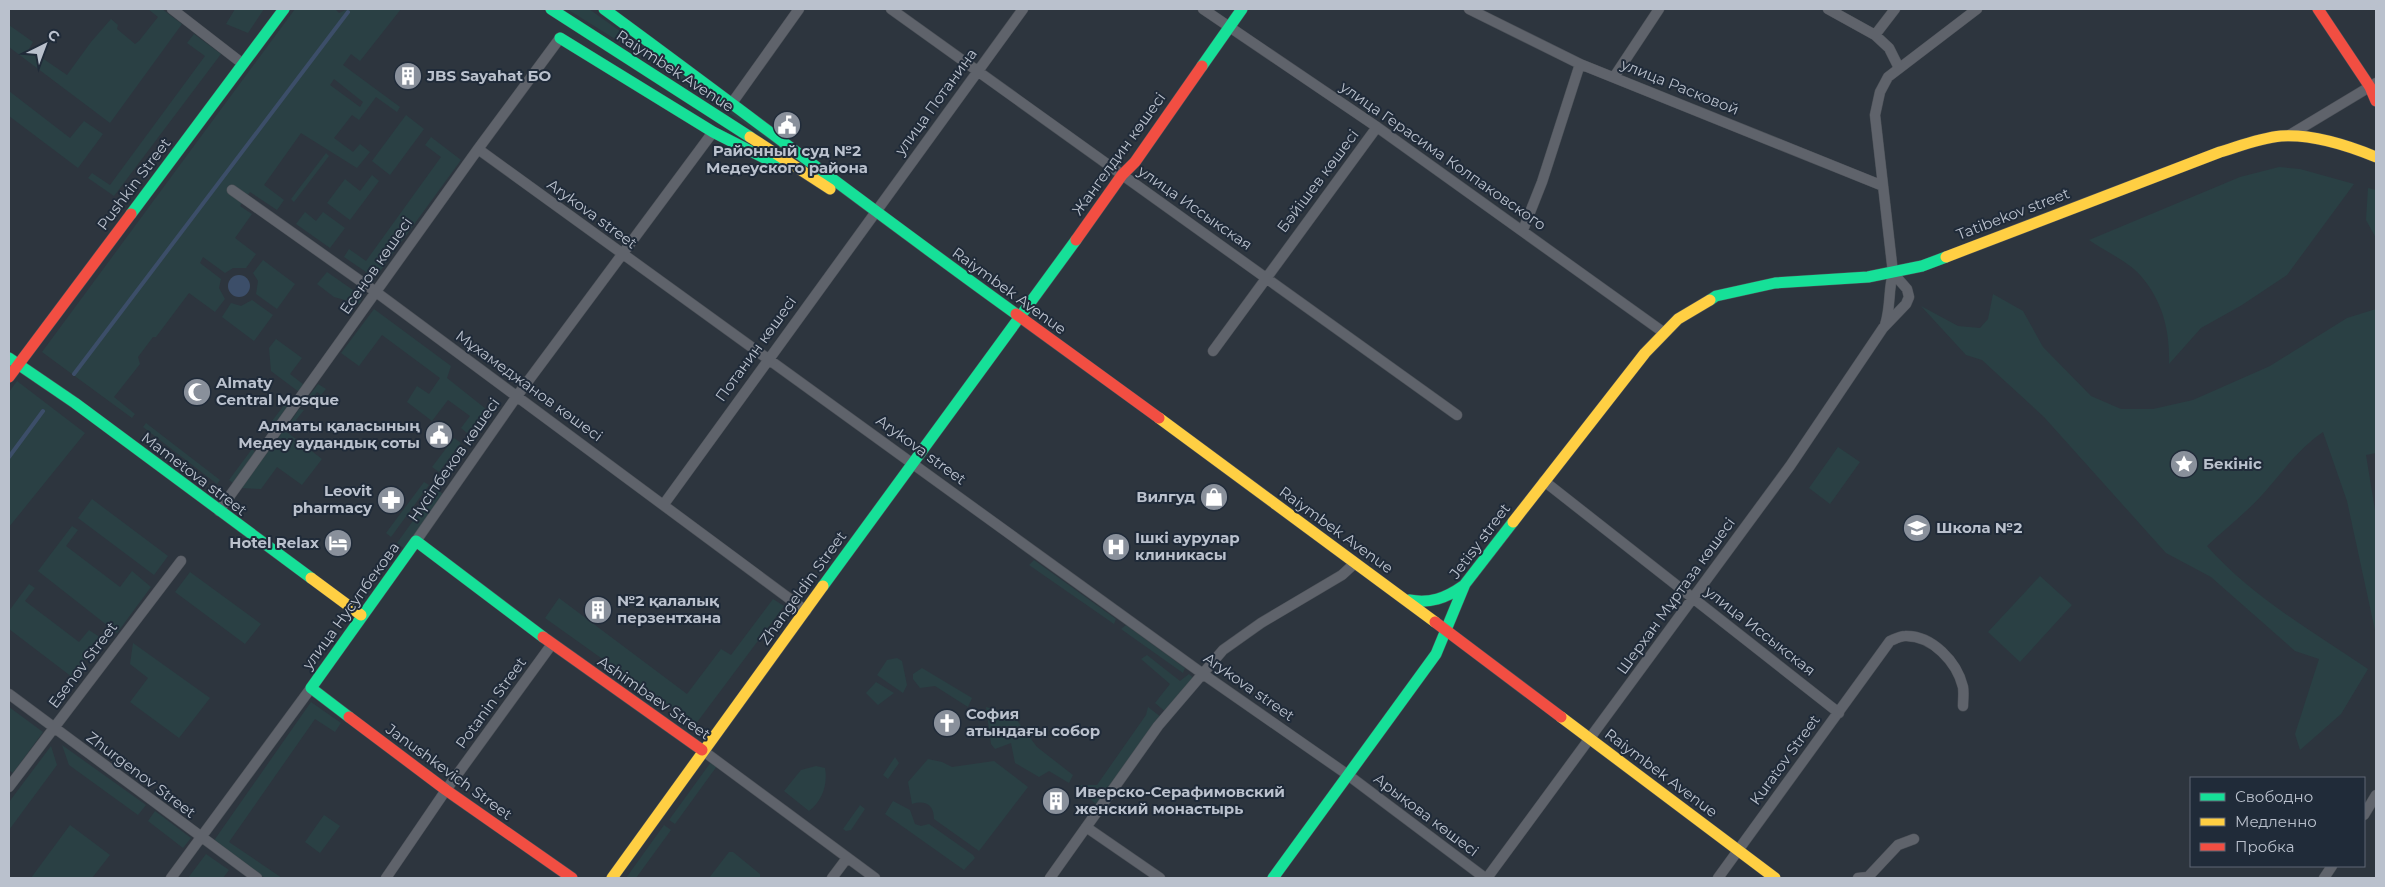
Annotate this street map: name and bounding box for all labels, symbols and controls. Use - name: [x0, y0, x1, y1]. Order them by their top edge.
- north arrow: [20, 20, 70, 70]
- text: С: [44, 25, 64, 45]
- street label: Raiymbek Avenue: [613, 25, 738, 116]
- street label: улица Потанина: [890, 45, 981, 160]
- street label: улица Расковой: [1618, 54, 1742, 119]
- building icon: JBS Sayahat БО: [393, 61, 423, 91]
- place label: JBS Sayahat БО: [426, 66, 551, 85]
- street label: улица Герасима Колпаковского: [1336, 76, 1550, 234]
- street label: Жангелдин көшесі: [1068, 89, 1169, 219]
- public building icon: Районный суд №2 Медеуского района: [772, 110, 802, 140]
- street label: Бәйішев көшесі: [1273, 125, 1363, 236]
- street label: Pushkin Street: [93, 134, 175, 234]
- place label: Районный суд №2 Медеуского района: [706, 141, 868, 177]
- street label: улица Иссыкская: [1134, 161, 1256, 254]
- street label: Arykova street: [544, 175, 641, 253]
- street label: Tatibekov street: [1954, 183, 2072, 244]
- street label: Есенов көшесі: [335, 214, 416, 318]
- street label: Raiymbek Avenue: [949, 243, 1070, 338]
- street label: Потанин көшесі: [711, 292, 800, 405]
- street label: Мұхамеджанов көшесі: [452, 326, 607, 445]
- place label: Almaty Central Mosque: [215, 373, 339, 409]
- mosque icon: Almaty Central Mosque: [182, 377, 212, 407]
- street label: Нүсіпбеков көшесі: [404, 394, 504, 525]
- street label: Arykova street: [873, 411, 970, 489]
- place label: Алматы қаласының Медеу аудандық соты: [238, 416, 420, 452]
- public building icon: Алматы қаласының Медеу аудандық соты: [424, 420, 454, 450]
- street label: Mametovа street: [138, 428, 251, 520]
- place icon: Бекініс: [2169, 449, 2199, 479]
- place label: Бекініс: [2203, 454, 2262, 473]
- place label: Leovit pharmacy: [293, 481, 373, 517]
- shop icon: Вилгуд: [1199, 482, 1229, 512]
- street label: Raiymbek Avenue: [1276, 482, 1397, 577]
- pharmacy icon: Leovit pharmacy: [376, 485, 406, 515]
- place label: Вилгуд: [1136, 487, 1195, 506]
- street label: Jetisy street: [1444, 499, 1514, 583]
- school or university icon: Школа №2: [1902, 513, 1932, 543]
- street label: Шерхан Мұртаза көшесі: [1612, 514, 1739, 678]
- place label: Школа №2: [1936, 518, 2022, 537]
- street label: Zhangeldin Street: [755, 527, 850, 648]
- hotel icon: Hotel Relax: [323, 528, 353, 558]
- place label: Ішкі аурулар клиникасы: [1135, 528, 1240, 564]
- hospital icon: Ішкі аурулар клиникасы: [1101, 532, 1131, 562]
- place label: Hotel Relax: [229, 533, 319, 552]
- street label: улица Нусупбекова: [297, 538, 403, 674]
- street label: улица Иссыкская: [1700, 581, 1819, 680]
- place label: №2 қалалық перзентхана: [617, 591, 721, 627]
- building icon: №2 қалалық перзентхана: [583, 595, 613, 625]
- street label: Esenov Street: [44, 618, 121, 712]
- street label: Arykova street: [1200, 648, 1298, 725]
- street label: Ashimbaev Street: [594, 652, 714, 744]
- street label: Potanin Street: [451, 653, 530, 752]
- place label: София атындағы собор: [966, 704, 1100, 740]
- church icon: София атындағы собор: [932, 708, 962, 738]
- street label: Kuratov Street: [1745, 711, 1824, 809]
- street label: Janushkevich Street: [382, 719, 516, 824]
- street label: Raiymbek Avenue: [1601, 724, 1721, 821]
- street label: Zhurgenov Street: [83, 727, 200, 822]
- street label: Арықова көшесі: [1370, 769, 1483, 860]
- legend: [2190, 777, 2365, 867]
- place label: Иверско-Серафимовский женский монастырь: [1075, 782, 1285, 818]
- building icon: Иверско-Серафимовский женский монастырь: [1041, 786, 1071, 816]
- text: Свободно: [2235, 787, 2313, 806]
- text: Медленно: [2235, 812, 2317, 831]
- text: Пробка: [2235, 837, 2294, 856]

